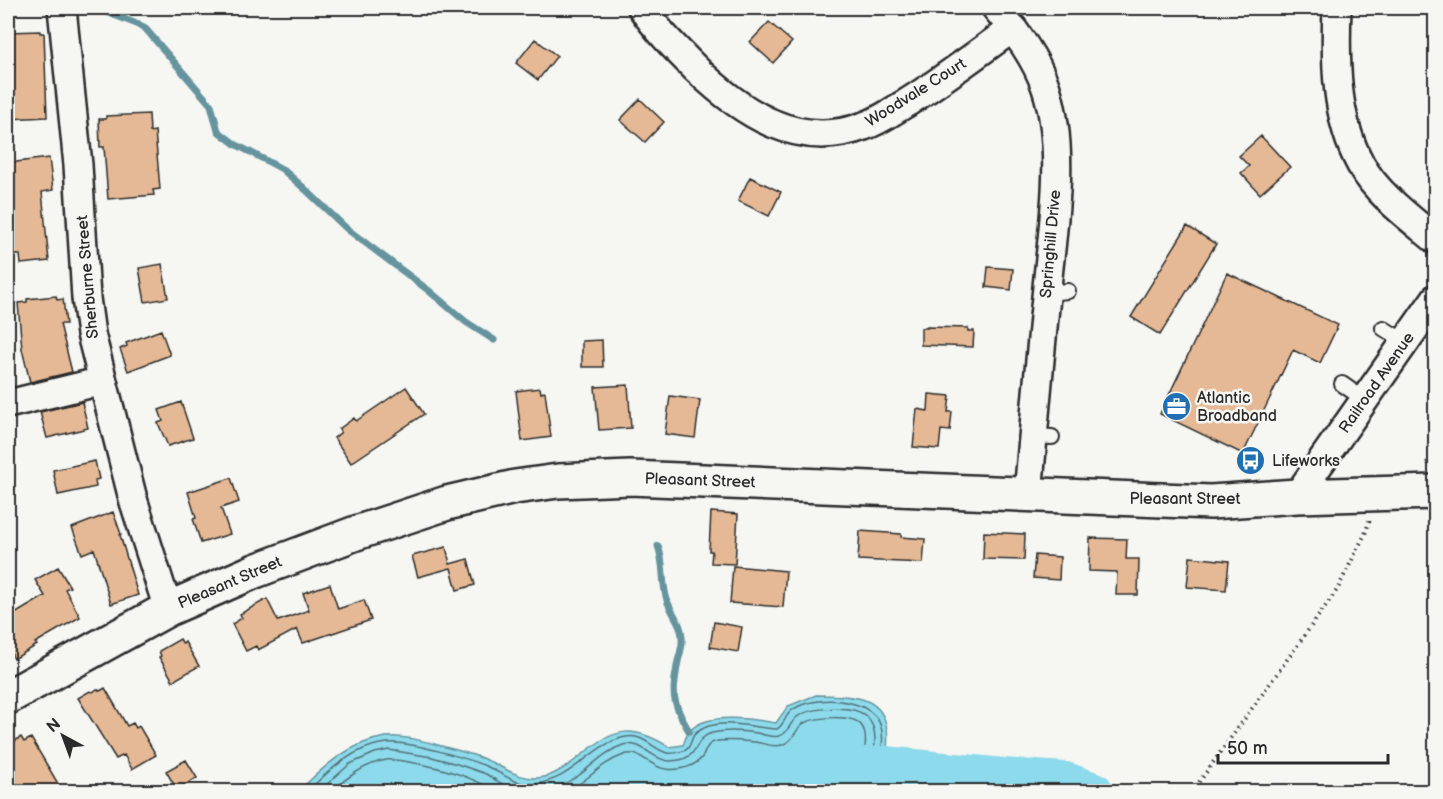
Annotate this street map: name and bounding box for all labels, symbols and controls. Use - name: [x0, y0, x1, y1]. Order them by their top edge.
- street label: Woodvale Court: [862, 54, 970, 132]
- street label: Springhill Drive: [1037, 189, 1065, 299]
- street label: Sherburne Street: [73, 214, 103, 339]
- street label: Railroad Avenue: [1335, 329, 1419, 437]
- place label: Atlantic Broadband: [1197, 389, 1277, 426]
- office icon: Atlantic Broadband: [1160, 391, 1192, 423]
- bus stop icon: Lifeworks: [1235, 445, 1267, 477]
- place label: Lifeworks: [1272, 452, 1340, 471]
- street label: Pleasant Street: [644, 470, 756, 492]
- street label: Pleasant Street: [1130, 490, 1241, 509]
- street label: Pleasant Street: [175, 553, 285, 613]
- north arrow: [33, 706, 93, 766]
- text: N: [43, 715, 65, 737]
- scale bar: [1218, 727, 1388, 765]
- text: 50 m: [1227, 738, 1268, 759]

